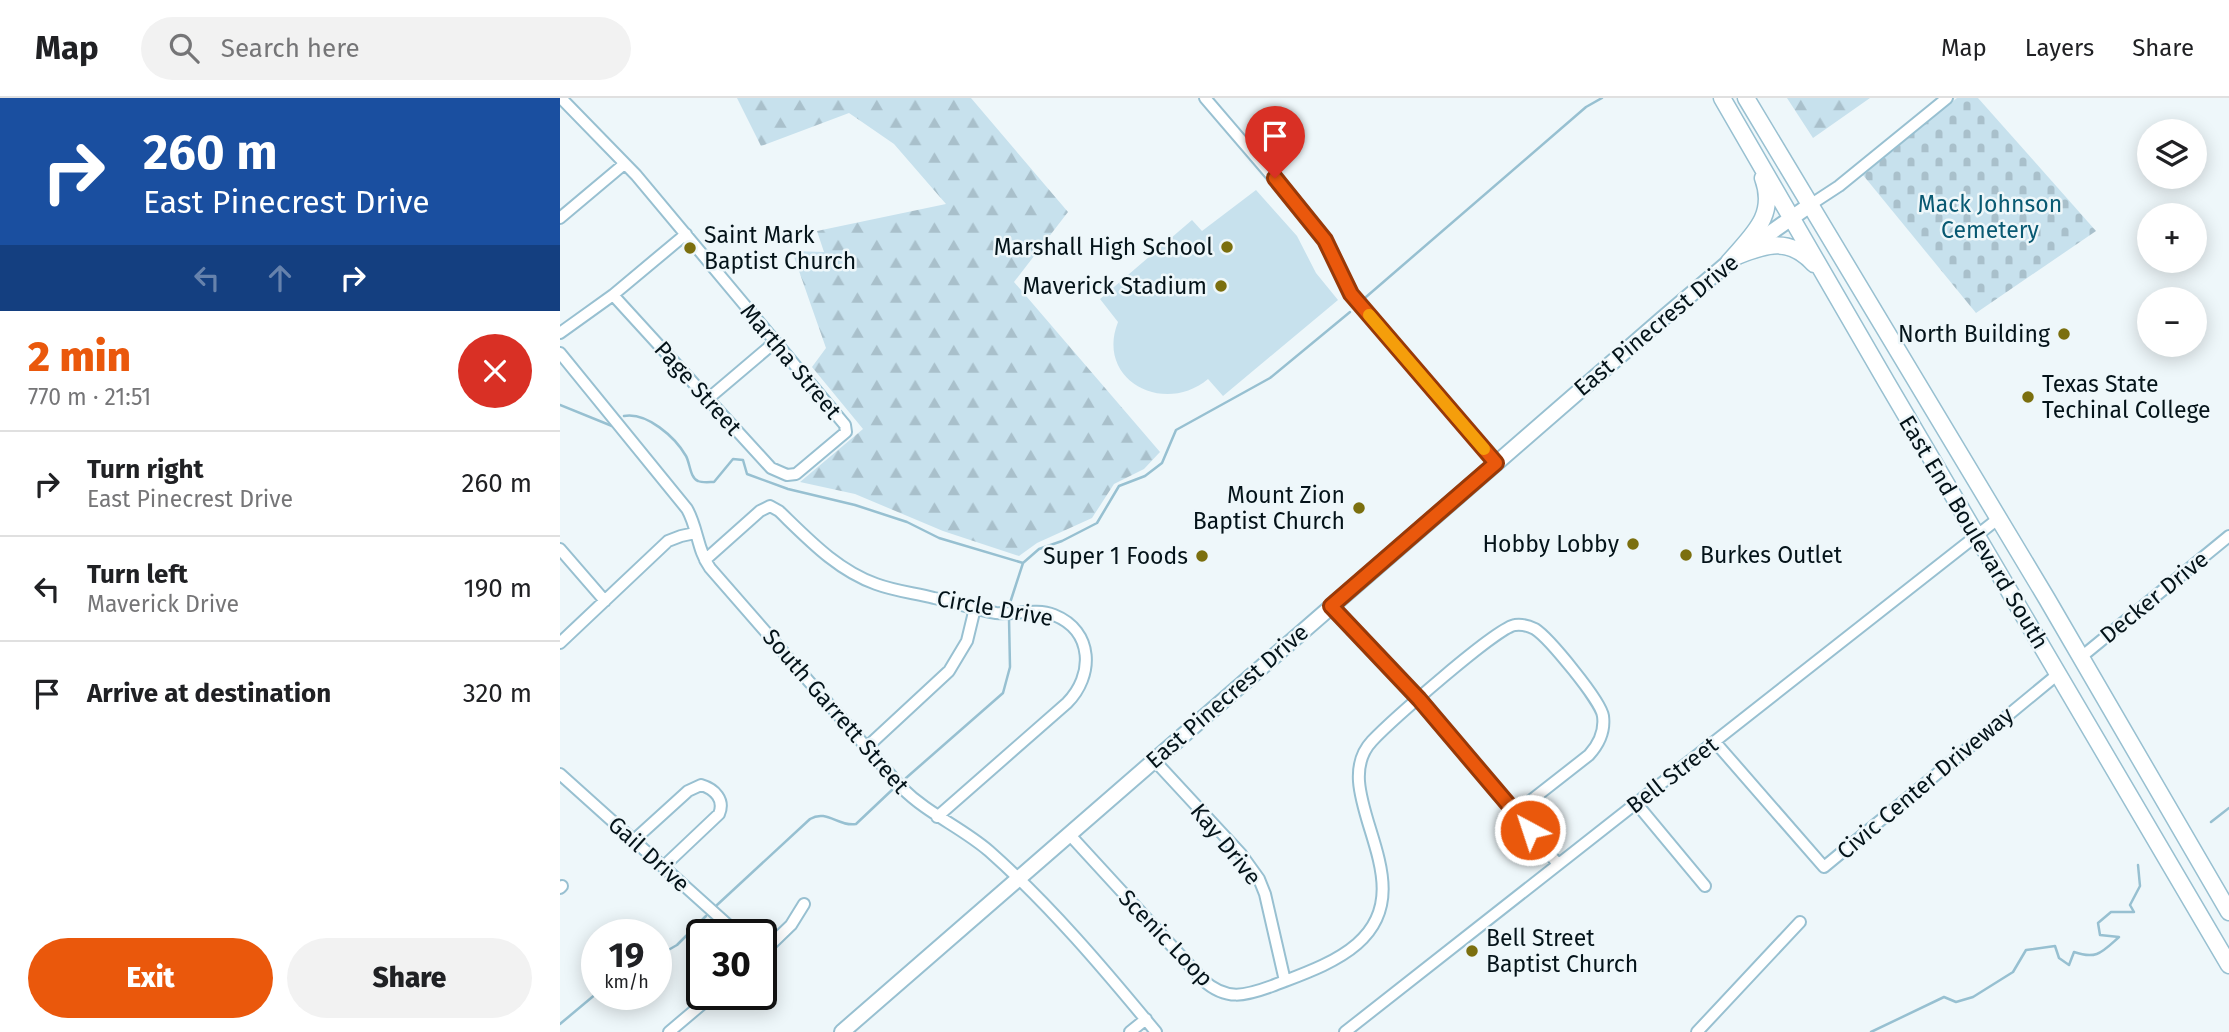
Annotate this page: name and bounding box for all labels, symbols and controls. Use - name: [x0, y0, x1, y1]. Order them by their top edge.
- search box: [141, 17, 631, 80]
- text: Map: [35, 28, 99, 68]
- icon: search: [165, 29, 203, 67]
- text: Search here: [221, 33, 360, 64]
- text: Map: [1941, 34, 1987, 62]
- text: Layers: [2025, 34, 2094, 62]
- text: Share: [2132, 34, 2194, 62]
- pin: [1245, 106, 1305, 178]
- icon: arrive: [1256, 117, 1294, 155]
- map controls: [2137, 119, 2207, 357]
- button: layers: [2137, 119, 2207, 189]
- text: 260 m: [143, 123, 278, 182]
- icon: right: [28, 126, 119, 217]
- text: East Pinecrest Drive: [143, 183, 430, 221]
- park label: Mack Johnson Cemetery: [1918, 190, 2062, 244]
- button: +: [2137, 203, 2207, 273]
- place label: Saint Mark Baptist Church: [704, 221, 856, 275]
- place label: Marshall High School: [994, 233, 1213, 261]
- marker: Marshall High School: [1219, 239, 1235, 255]
- marker: Saint Mark Baptist Church: [682, 240, 698, 256]
- street label: East Pinecrest Drive: [1568, 248, 1744, 402]
- icon: left: [188, 259, 226, 297]
- icon: ahead: [261, 259, 299, 297]
- icon: right: [334, 259, 372, 297]
- place label: Maverick Stadium: [1022, 272, 1207, 300]
- marker: Maverick Stadium: [1213, 278, 1229, 294]
- button: −: [2137, 287, 2207, 357]
- street label: Martha Street: [735, 298, 848, 425]
- place label: North Building: [1898, 320, 2050, 348]
- marker: North Building: [2056, 326, 2072, 342]
- text: 2 min: [28, 332, 131, 382]
- button: close: [458, 334, 532, 408]
- street label: Page Street: [648, 335, 748, 441]
- place label: Texas State Techinal College: [2042, 370, 2211, 424]
- text: 770 m · 21:51: [28, 383, 151, 411]
- marker: Texas State Techinal College: [2020, 389, 2036, 405]
- street label: East End Boulevard South: [1893, 410, 2055, 654]
- text: Turn right: [87, 454, 204, 485]
- icon: right: [28, 465, 66, 503]
- text: 260 m: [462, 468, 532, 499]
- place label: Mount Zion Baptist Church: [1193, 481, 1345, 535]
- text: East Pinecrest Drive: [87, 485, 293, 513]
- marker: Mount Zion Baptist Church: [1351, 500, 1367, 516]
- place label: Hobby Lobby: [1482, 530, 1620, 558]
- marker: Hobby Lobby: [1625, 536, 1641, 552]
- place label: Burkes Outlet: [1700, 541, 1843, 569]
- place label: Super 1 Foods: [1043, 542, 1188, 570]
- street label: Decker Drive: [2094, 545, 2214, 649]
- marker: Burkes Outlet: [1678, 547, 1694, 563]
- marker: Super 1 Foods: [1194, 548, 1210, 564]
- text: Turn left: [87, 559, 188, 590]
- icon: left: [28, 570, 66, 608]
- text: 190 m: [463, 573, 532, 604]
- street label: Circle Drive: [935, 584, 1055, 632]
- text: Maverick Drive: [87, 590, 239, 618]
- street label: East Pinecrest Drive: [1140, 618, 1314, 774]
- street label: South Garrett Street: [757, 623, 916, 800]
- icon: arrive: [28, 675, 66, 713]
- text: Arrive at destination: [87, 678, 331, 709]
- text: 320 m: [463, 678, 532, 709]
- street label: Civic Center Driveway: [1831, 701, 2019, 865]
- street label: Bell Street: [1621, 730, 1724, 819]
- position arrow: [1493, 793, 1567, 867]
- street label: Kay Drive: [1185, 798, 1267, 890]
- street label: Gail Drive: [602, 810, 696, 898]
- street label: Scenic Loop: [1113, 884, 1219, 992]
- speed limit sign: 30: [686, 919, 777, 1010]
- place label: Bell Street Baptist Church: [1486, 924, 1638, 978]
- text: 19: [609, 934, 644, 976]
- button: Exit: [28, 938, 273, 1018]
- button: Share: [287, 938, 532, 1018]
- marker: Bell Street Baptist Church: [1464, 943, 1480, 959]
- text: km/h: [604, 971, 649, 993]

